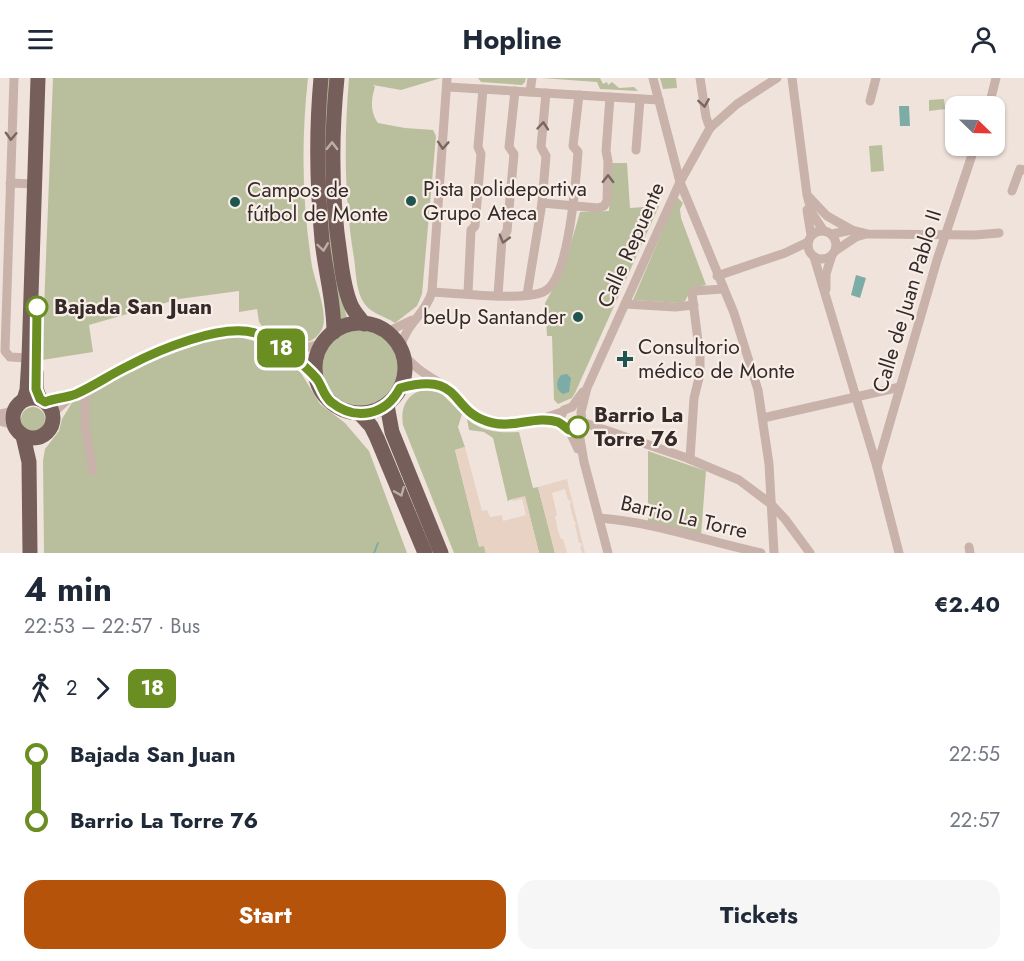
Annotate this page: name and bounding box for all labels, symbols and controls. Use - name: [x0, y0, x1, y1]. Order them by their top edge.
- text: Hopline: [462, 20, 562, 59]
- icon: menu: [24, 23, 57, 56]
- icon: person: [967, 23, 1000, 56]
- north arrow: [945, 96, 1005, 156]
- map controls: [945, 96, 1005, 156]
- one-way arrow: [697, 99, 709, 108]
- one-way arrow: [536, 122, 549, 131]
- one-way arrow: [5, 132, 18, 141]
- one-way arrow: [326, 141, 339, 150]
- one-way arrow: [437, 141, 450, 150]
- place label: Pista polideportiva Grupo Ateca: [423, 174, 587, 228]
- place label: Campos de fútbol de Monte: [247, 175, 388, 229]
- one-way arrow: [601, 175, 614, 184]
- street label: Calle Repuente: [590, 177, 672, 313]
- marker: Pista polideportiva Grupo Ateca: [404, 194, 418, 208]
- marker: Campos de fútbol de Monte: [228, 195, 242, 209]
- street label: Calle de Juan Pablo II: [865, 206, 949, 396]
- one-way arrow: [499, 233, 511, 244]
- one-way arrow: [317, 242, 329, 251]
- place label: Bajada San Juan: [54, 292, 212, 322]
- marker: Bajada San Juan: [26, 296, 48, 318]
- place label: beUp Santander: [423, 302, 567, 332]
- marker: beUp Santander: [571, 310, 585, 324]
- line badge: 18: [254, 328, 308, 368]
- place label: Consultorio médico de Monte: [638, 332, 795, 386]
- text: 18: [269, 333, 293, 363]
- marker: Consultorio médico de Monte: [616, 350, 634, 368]
- place label: Barrio La Torre 76: [594, 400, 683, 454]
- marker: Barrio La Torre 76: [567, 416, 589, 438]
- one-way arrow: [393, 486, 405, 497]
- street label: Barrio La Torre: [618, 488, 751, 546]
- text: 4 min: [24, 566, 112, 613]
- text: €2.40: [934, 588, 1000, 620]
- text: 22:53 – 22:57 · Bus: [24, 612, 200, 641]
- icon: walk: [24, 672, 57, 705]
- icon: forward: [86, 672, 119, 705]
- text: 18: [140, 673, 164, 703]
- text: 2: [66, 674, 77, 703]
- text: Bajada San Juan: [70, 738, 236, 770]
- text: 22:55: [949, 740, 1000, 769]
- text: Barrio La Torre 76: [70, 804, 258, 836]
- text: 22:57: [949, 806, 1000, 835]
- button: Start: [24, 880, 506, 949]
- button: Tickets: [518, 880, 1000, 949]

